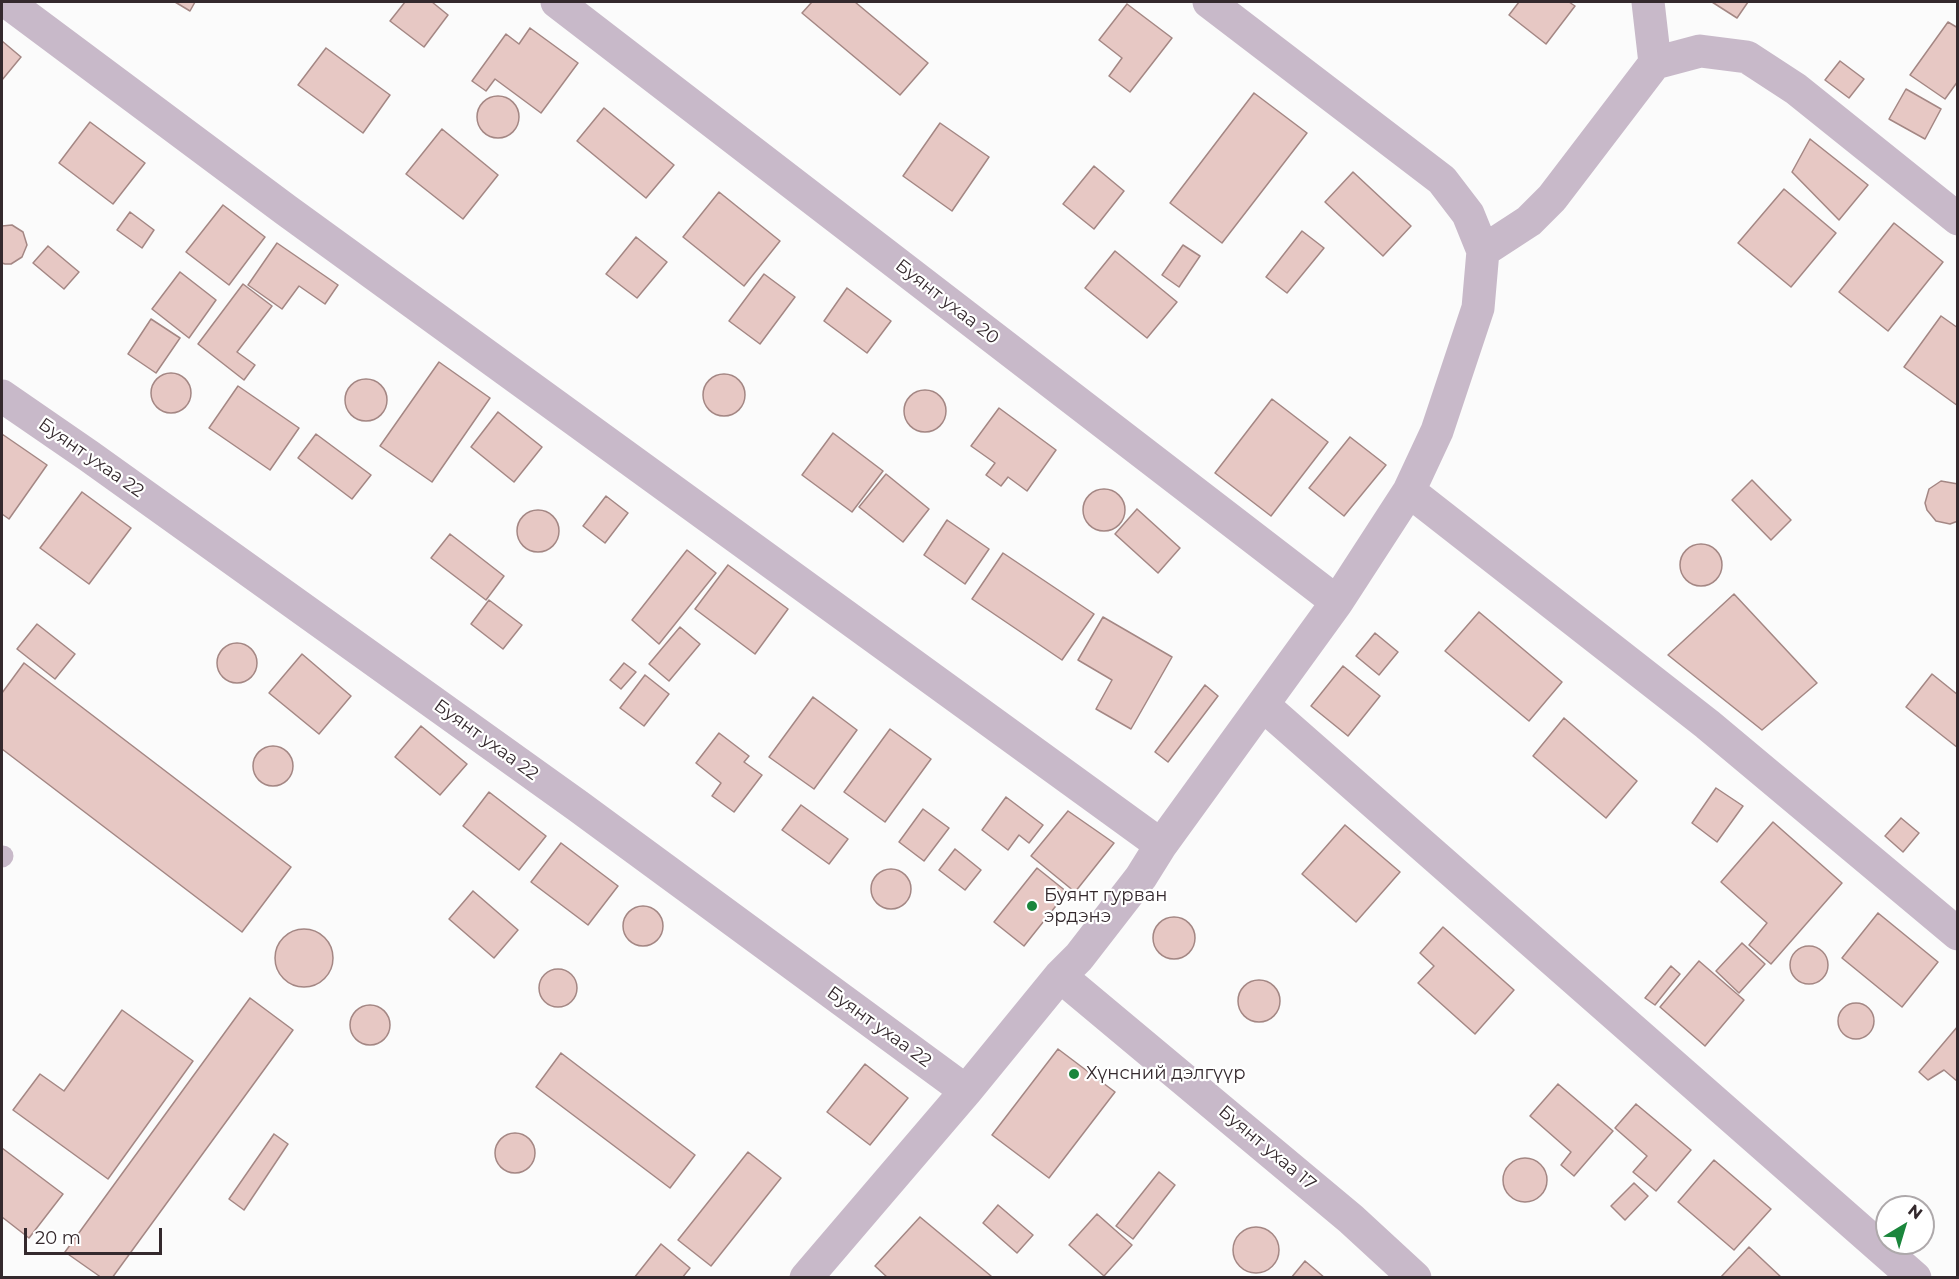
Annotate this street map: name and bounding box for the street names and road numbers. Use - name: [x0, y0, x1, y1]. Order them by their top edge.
- street label: Буянт ухаа 20: [891, 255, 1003, 349]
- street label: Буянт ухаа 22: [34, 414, 148, 502]
- street label: Буянт ухаа 22: [430, 695, 542, 785]
- street label: Буянт ухаа 22: [823, 982, 935, 1072]
- street label: Буянт ухаа 17: [1214, 1101, 1320, 1195]

